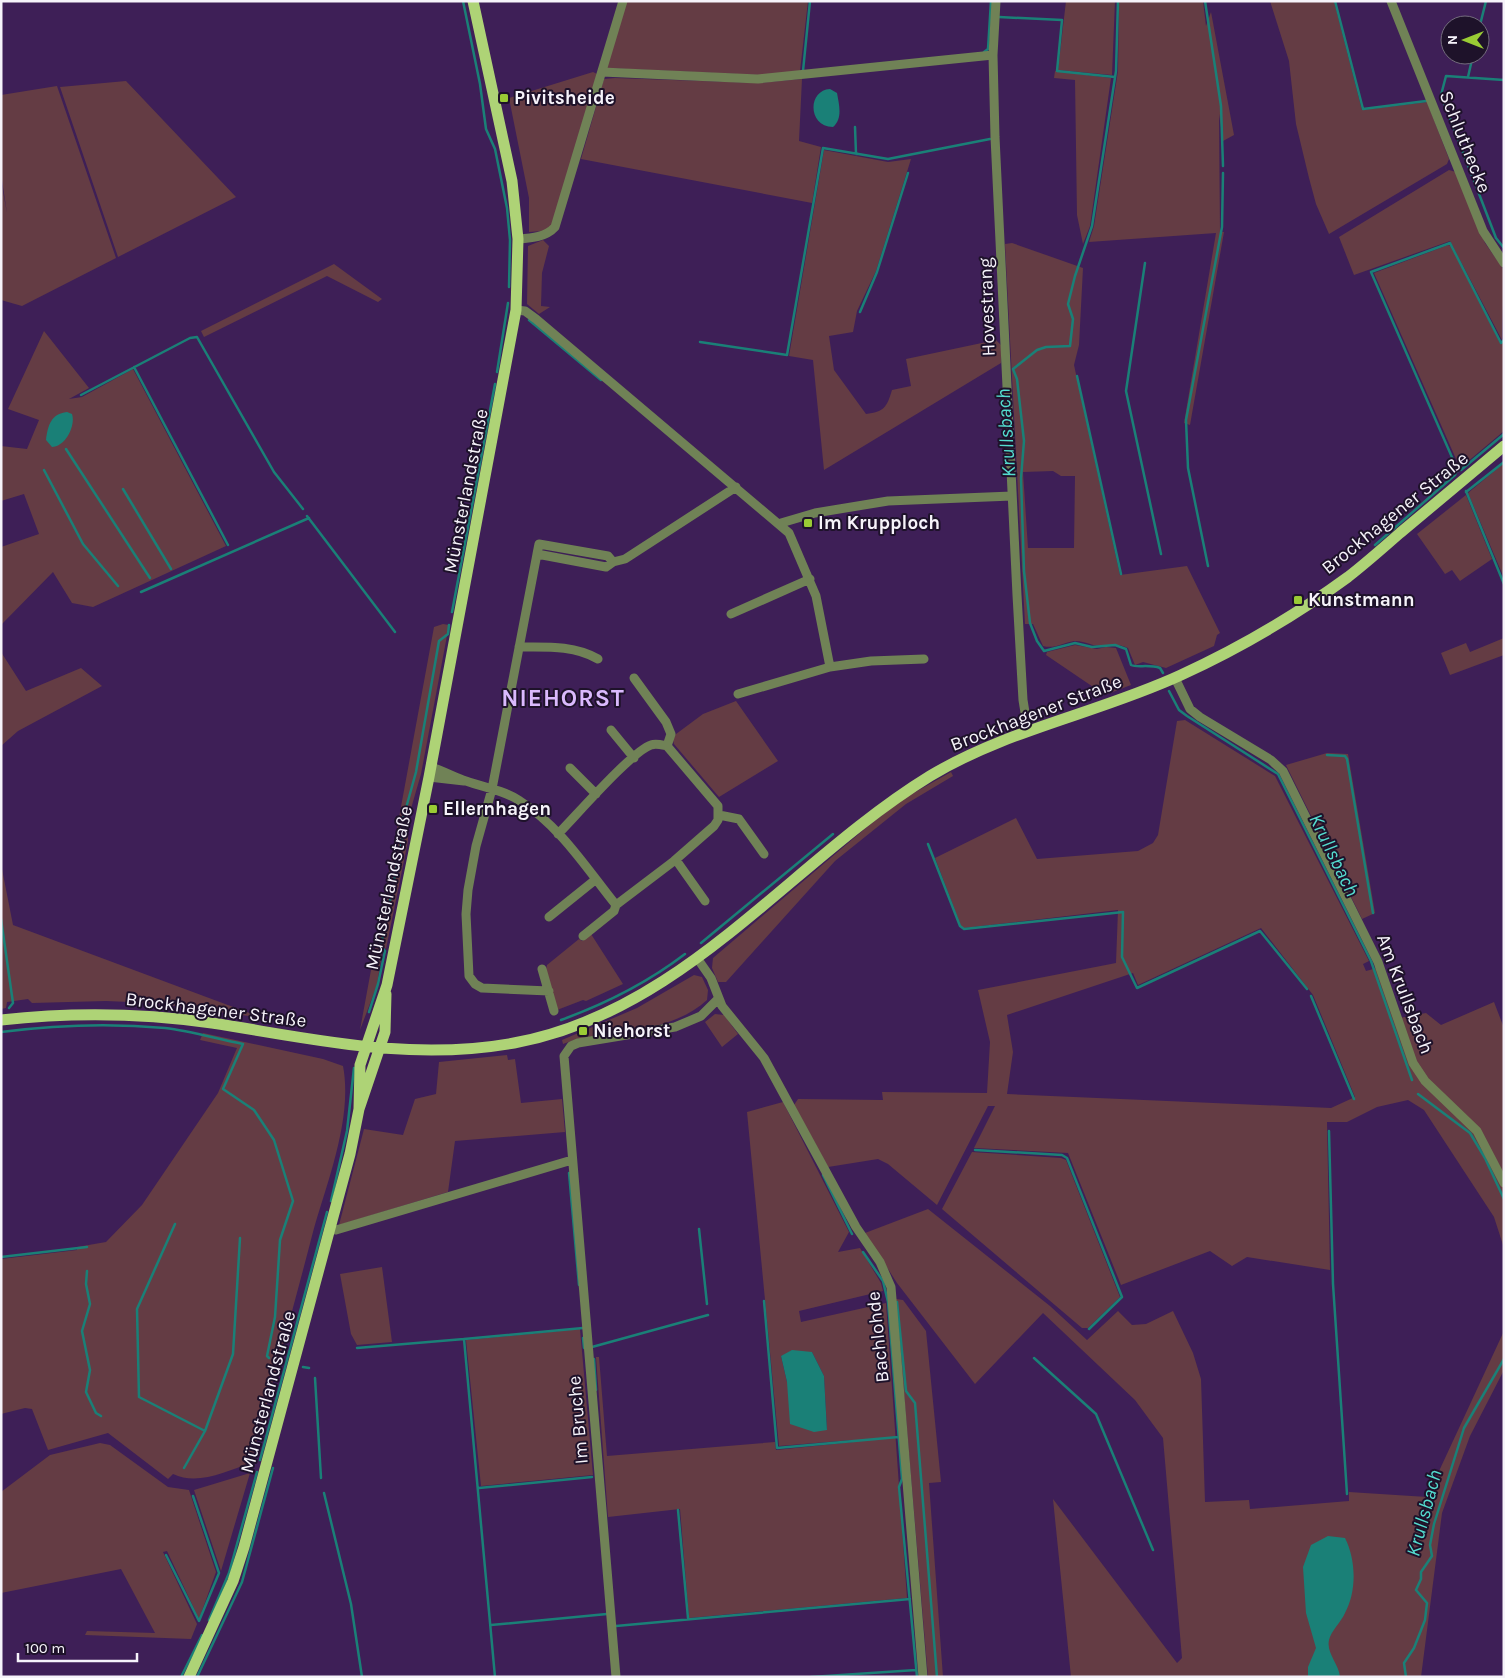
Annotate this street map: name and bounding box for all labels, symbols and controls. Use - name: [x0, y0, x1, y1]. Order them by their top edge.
- north arrow: [1440, 15, 1490, 65]
- text: N: [1444, 35, 1461, 45]
- place label: Pivitsheide: [514, 87, 615, 109]
- street label: Schluthecke: [1435, 88, 1495, 196]
- marker: Pivitsheide: [498, 92, 510, 104]
- street label: Hovestrang: [974, 257, 1000, 357]
- water label: Krullsbach: [991, 388, 1021, 478]
- street label: Münsterlandstraße: [439, 407, 493, 575]
- street label: Brockhagener Straße: [1317, 447, 1473, 579]
- place label: Im Krupploch: [818, 512, 940, 534]
- marker: Im Krupploch: [802, 517, 814, 529]
- place label: Kunstmann: [1308, 589, 1415, 611]
- marker: Kunstmann: [1292, 594, 1304, 606]
- street label: Brockhagener Straße: [947, 670, 1125, 756]
- district label: NIEHORST: [501, 684, 625, 712]
- place label: Ellernhagen: [443, 798, 551, 820]
- marker: Ellernhagen: [427, 803, 439, 815]
- street label: Münsterlandstraße: [361, 804, 417, 972]
- water label: Krullsbach: [1304, 810, 1364, 900]
- street label: Am Krullsbach: [1372, 931, 1438, 1057]
- street label: Brockhagener Straße: [124, 988, 308, 1032]
- place label: Niehorst: [593, 1020, 671, 1042]
- marker: Niehorst: [577, 1025, 589, 1037]
- street label: Bachlohde: [862, 1290, 894, 1384]
- street label: Münsterlandstraße: [236, 1308, 300, 1476]
- street label: Im Bruche: [563, 1375, 593, 1465]
- water label: Krullsbach: [1401, 1467, 1447, 1559]
- scale bar: [18, 1630, 136, 1662]
- text: 100 m: [25, 1639, 65, 1657]

